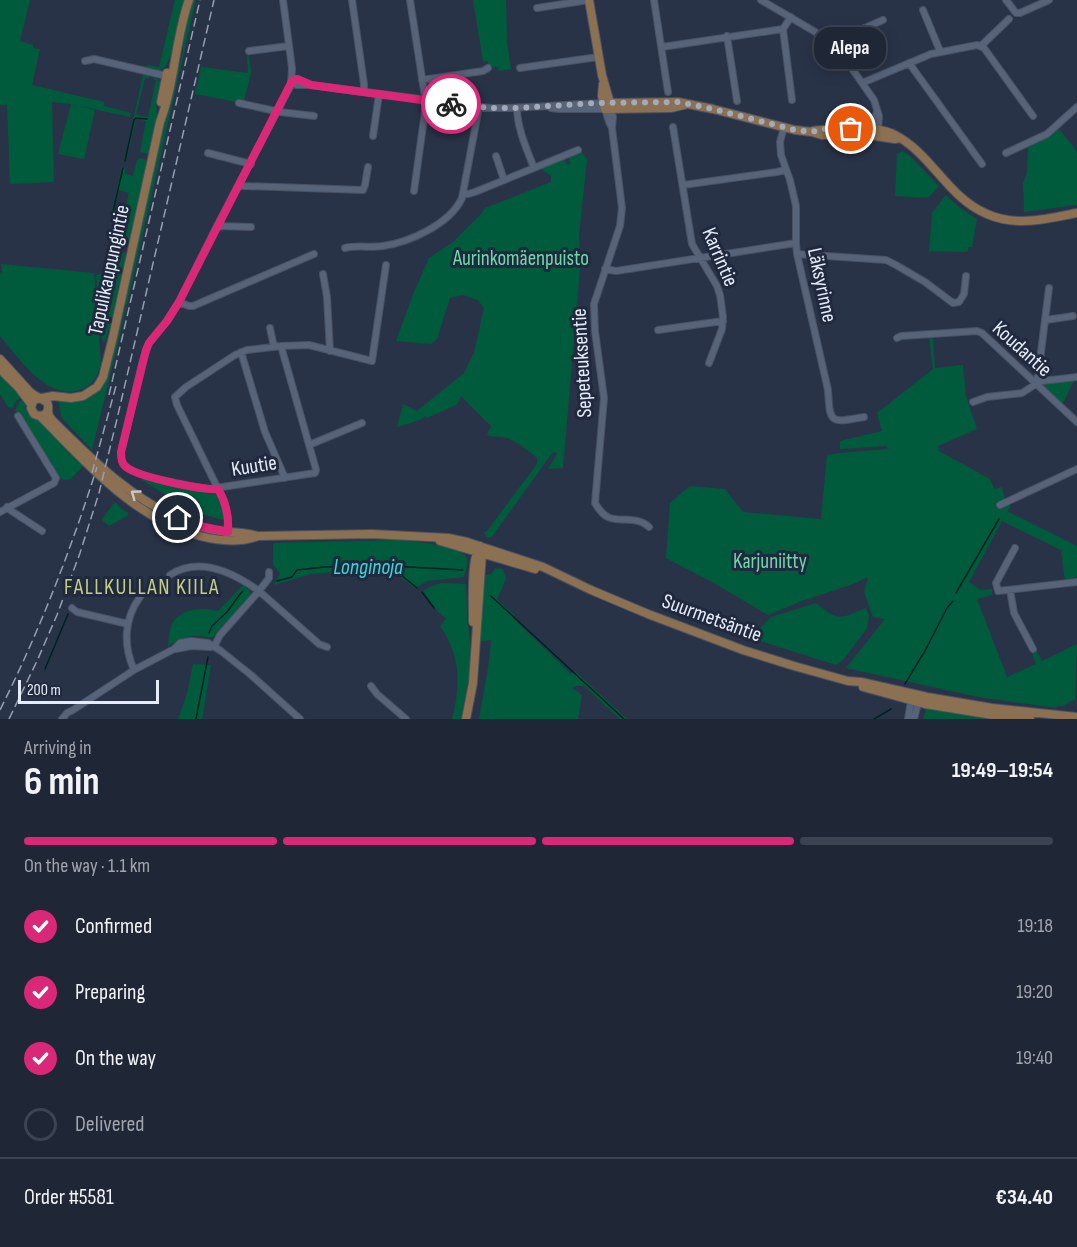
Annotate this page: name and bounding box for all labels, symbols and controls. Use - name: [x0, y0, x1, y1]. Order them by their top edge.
- callout: Alepa: [815, 27, 887, 69]
- text: Alepa: [830, 36, 870, 60]
- courier: [421, 74, 481, 134]
- icon: bike: [435, 88, 468, 121]
- pin: [825, 103, 876, 154]
- icon: bag: [834, 112, 867, 145]
- street label: Tapulikaupungintie: [83, 203, 135, 337]
- street label: Karrintie: [697, 224, 743, 290]
- street label: Läksyrinne: [802, 245, 842, 325]
- park label: Aurinkomäenpuisto: [452, 246, 589, 271]
- street label: Sepeteuksentie: [567, 308, 597, 418]
- street label: Koudantie: [987, 316, 1057, 382]
- street label: Kuutie: [230, 450, 278, 482]
- one-way arrow: [131, 491, 142, 502]
- pin: [152, 492, 203, 543]
- icon: home: [161, 501, 194, 534]
- park label: Karjuniitty: [733, 549, 807, 574]
- water label: Longinoja: [333, 554, 403, 581]
- district label: FALLKULLAN KIILA: [64, 574, 220, 601]
- street label: Suurmetsäntie: [659, 588, 765, 648]
- scale bar: [18, 677, 159, 704]
- text: 200 m: [27, 681, 61, 700]
- text: Arriving in: [24, 736, 92, 760]
- text: 19:49–19:54: [952, 757, 1053, 784]
- text: 6 min: [24, 759, 100, 806]
- text: On the way · 1.1 km: [24, 854, 150, 878]
- icon: check: [24, 910, 57, 943]
- text: Confirmed: [75, 913, 152, 940]
- text: 19:18: [1018, 914, 1053, 938]
- icon: check: [24, 976, 57, 1009]
- text: Preparing: [75, 979, 145, 1006]
- text: 19:20: [1016, 980, 1053, 1004]
- icon: check: [24, 1042, 57, 1075]
- text: On the way: [75, 1045, 156, 1072]
- text: 19:40: [1016, 1046, 1053, 1070]
- text: Delivered: [75, 1111, 144, 1138]
- text: Order #5581: [24, 1184, 114, 1211]
- text: €34.40: [995, 1184, 1053, 1211]

